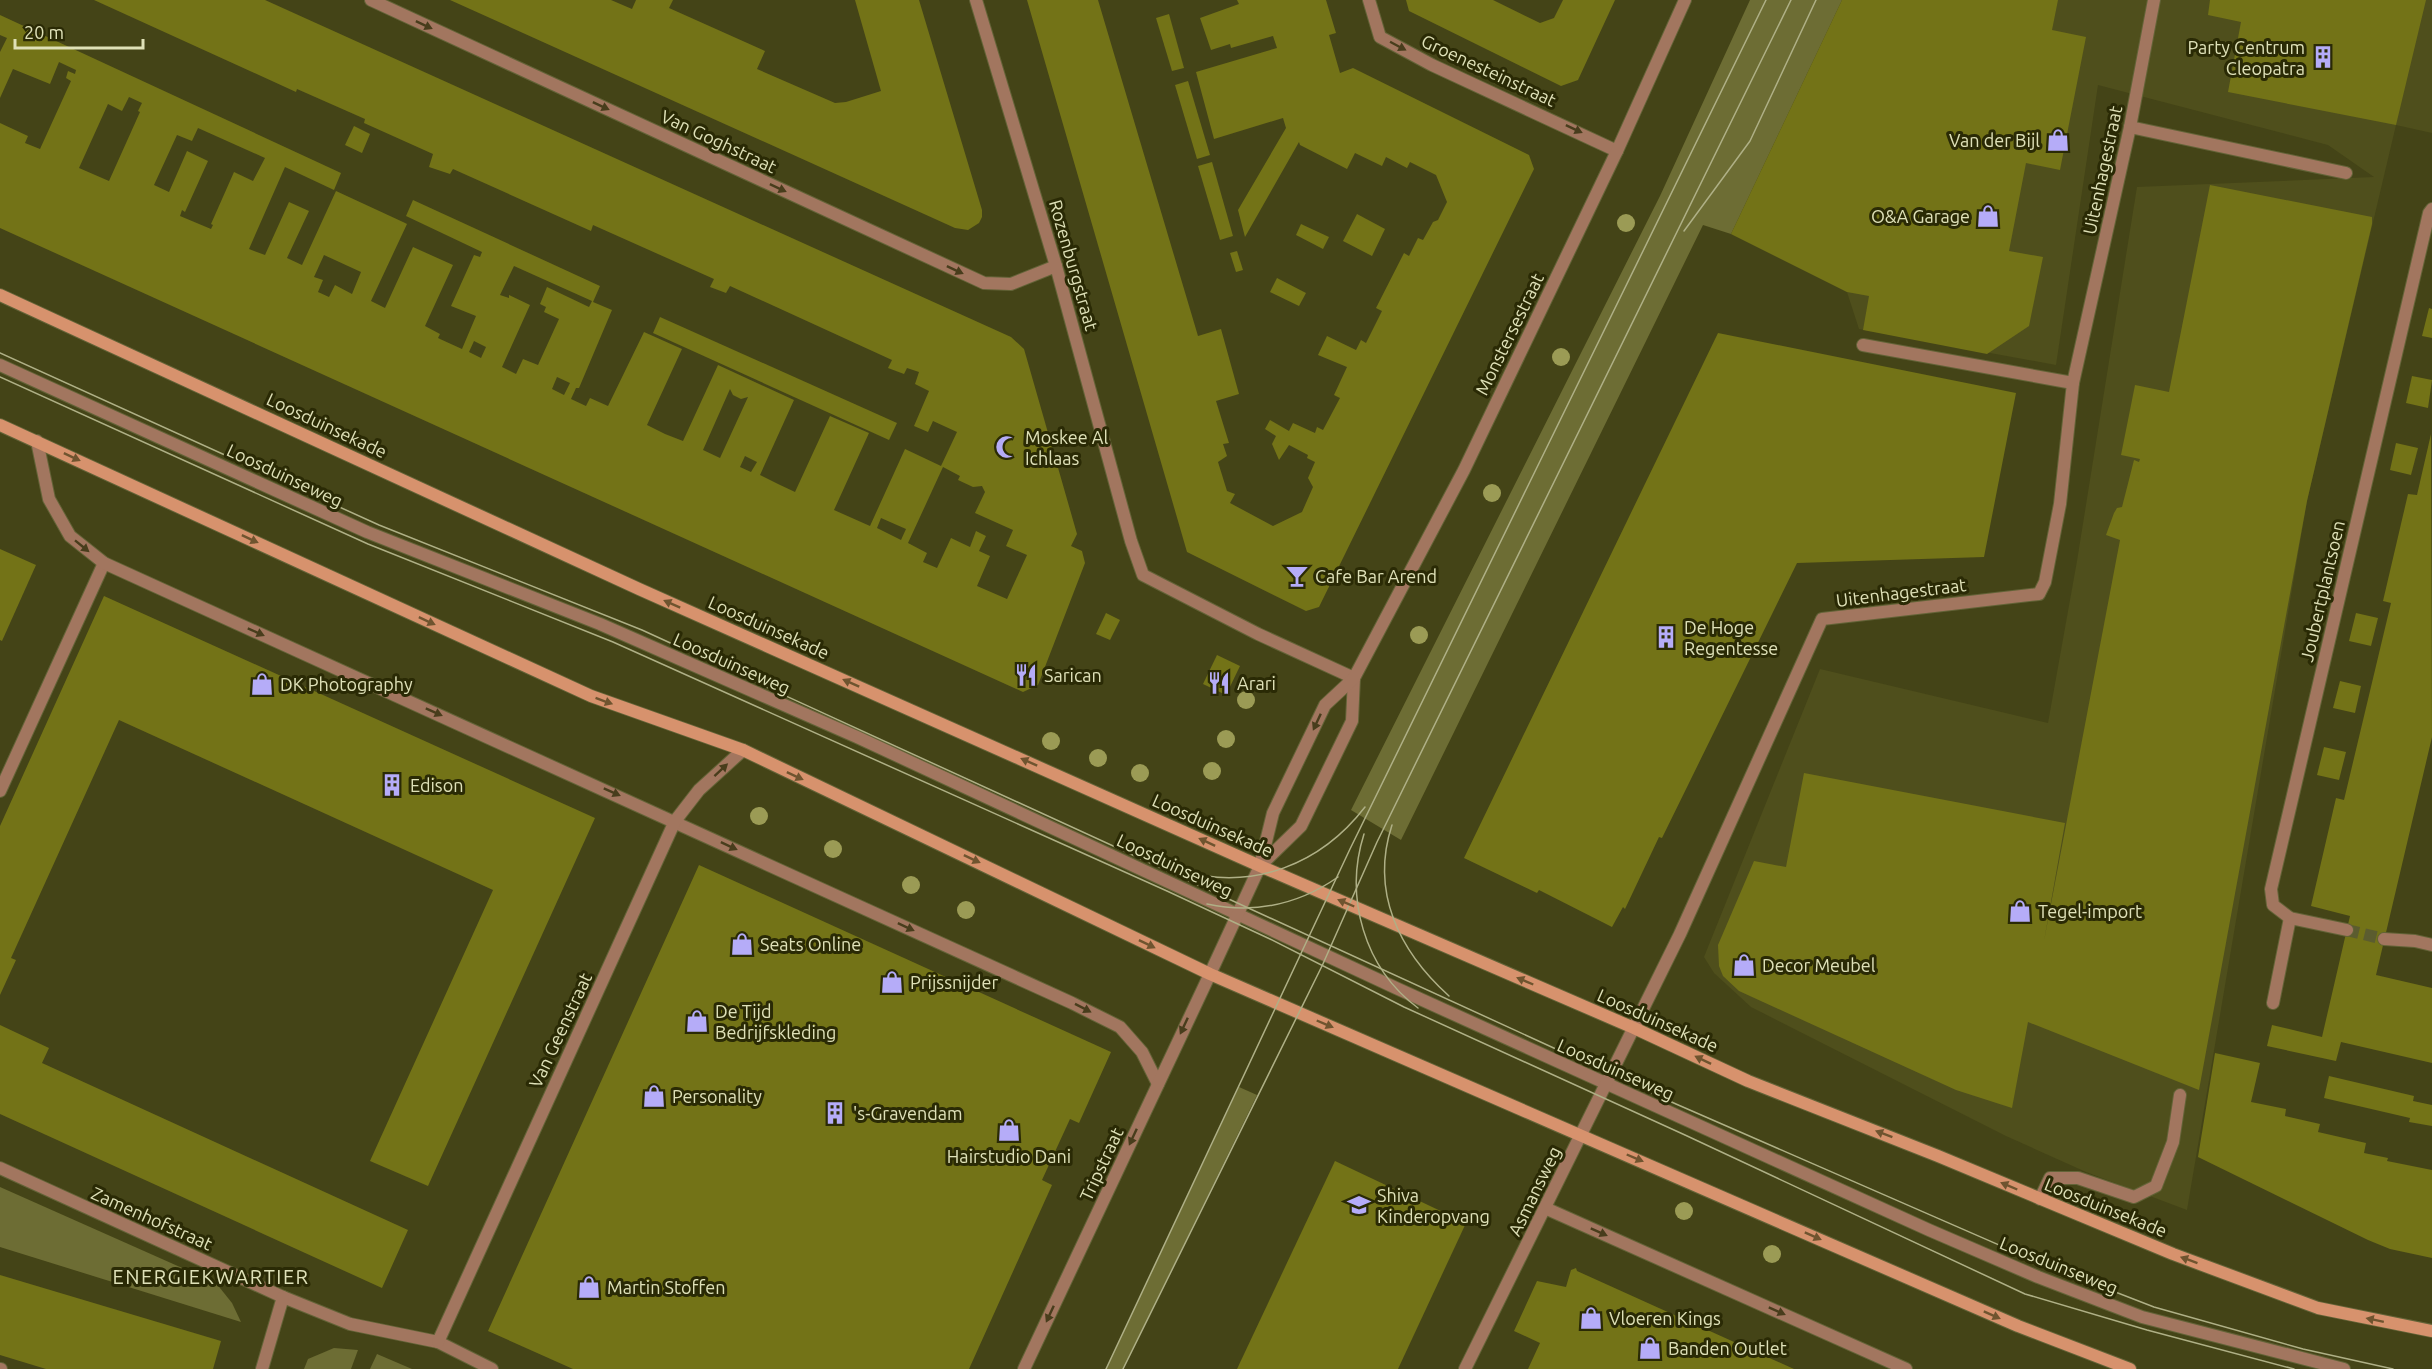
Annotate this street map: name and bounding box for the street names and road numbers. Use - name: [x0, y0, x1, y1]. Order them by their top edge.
- street label: Groenesteinstraat: [1419, 30, 1559, 110]
- street label: Uitenhagestraat: [2079, 104, 2125, 236]
- street label: Van Goghstraat: [658, 105, 780, 177]
- street label: Rozenburgstraat: [1046, 197, 1102, 333]
- street label: Monstersestraat: [1471, 270, 1547, 398]
- street label: Loosduinsekade: [264, 388, 390, 462]
- street label: Loosduinseweg: [224, 439, 346, 511]
- street label: Joubertplantsoen: [2296, 518, 2348, 664]
- street label: Uitenhagestraat: [1835, 574, 1967, 610]
- street label: Loosduinsekade: [706, 591, 832, 663]
- street label: Loosduinseweg: [671, 628, 793, 698]
- street label: Loosduinsekade: [1150, 789, 1276, 861]
- street label: Loosduinseweg: [1114, 829, 1236, 901]
- street label: Van Geenstraat: [525, 970, 595, 1090]
- street label: Loosduinsekade: [1595, 984, 1721, 1056]
- street label: Loosduinseweg: [1555, 1034, 1677, 1104]
- street label: Tripstraat: [1075, 1124, 1127, 1204]
- street label: Asmansweg: [1504, 1143, 1564, 1239]
- street label: Loosduinsekade: [2042, 1173, 2170, 1241]
- street label: Zamenhofstraat: [88, 1182, 216, 1254]
- street label: Loosduinseweg: [1997, 1232, 2121, 1298]

